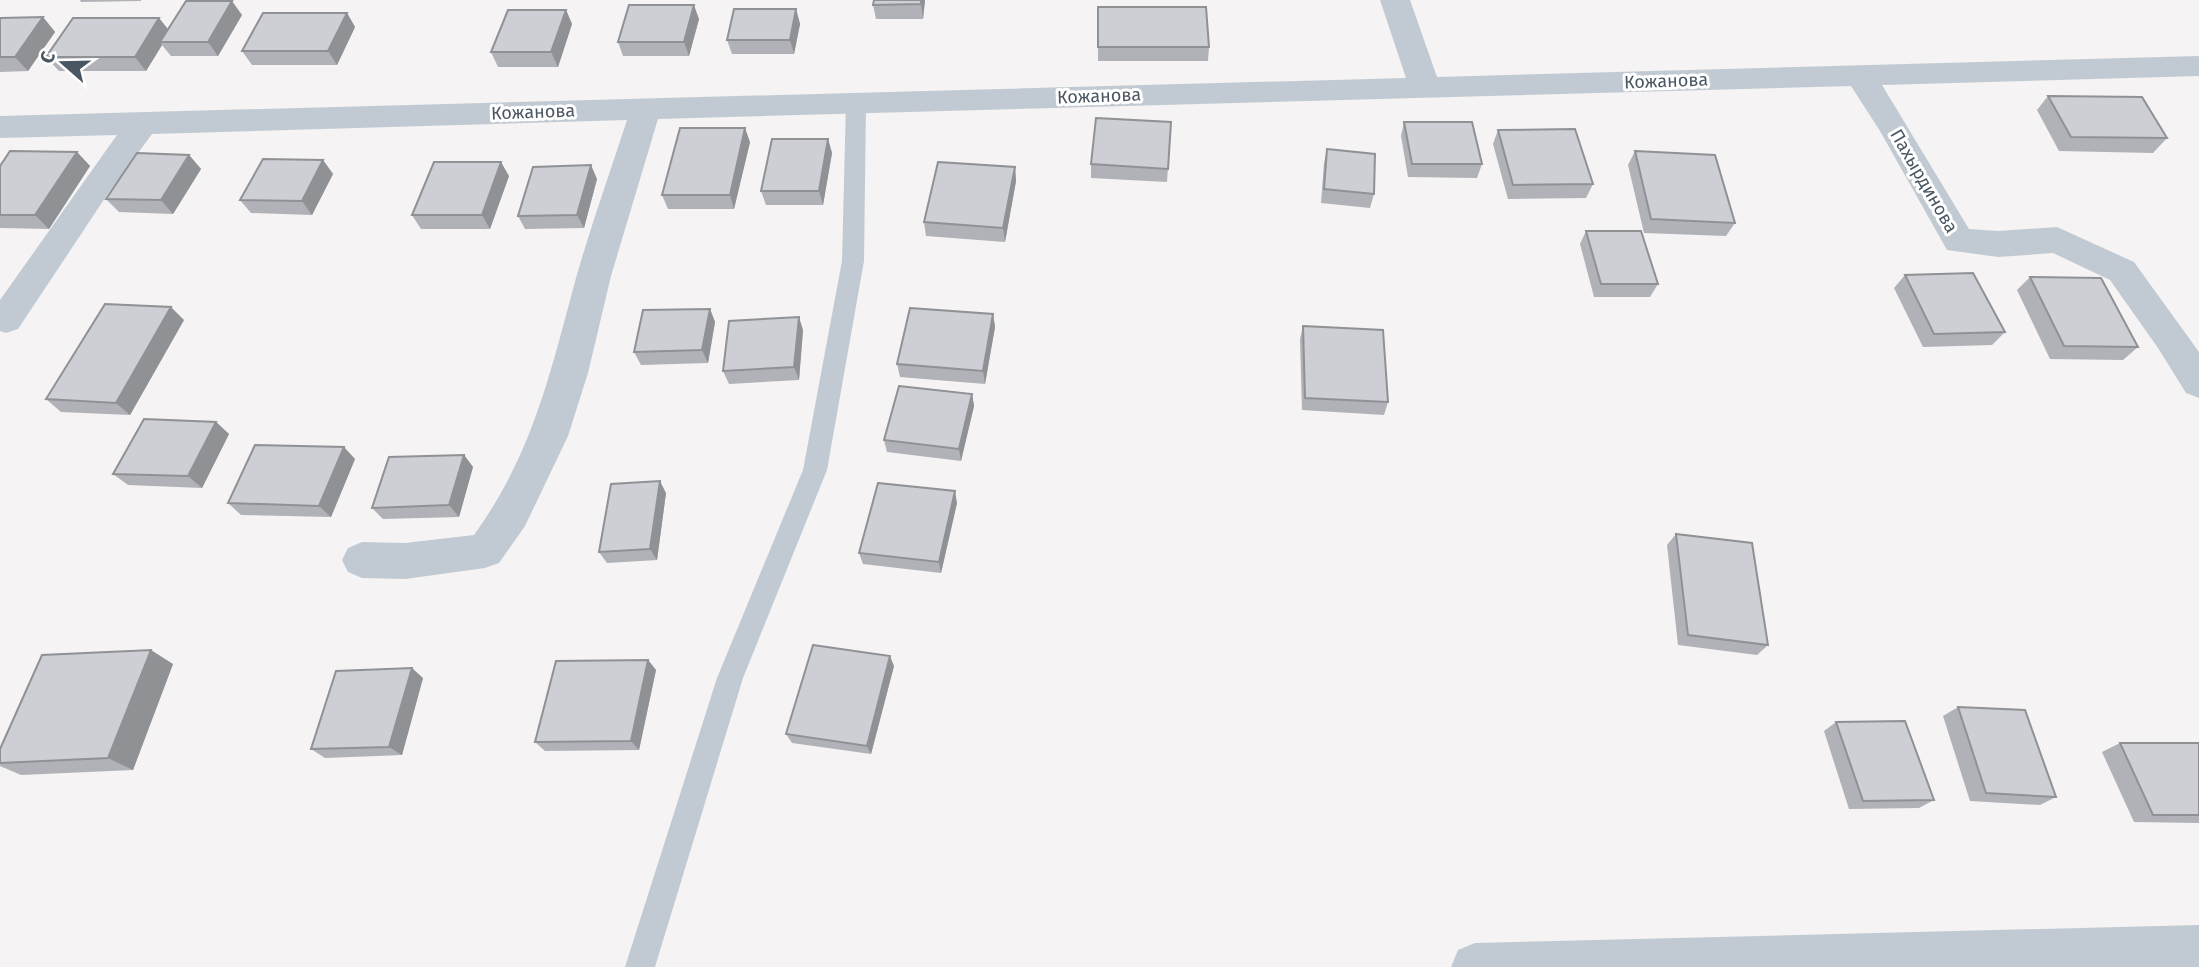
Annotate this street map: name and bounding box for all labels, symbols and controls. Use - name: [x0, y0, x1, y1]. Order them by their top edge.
- north arrow: [28, 28, 98, 98]
- text: С: [35, 48, 60, 66]
- street label: Кожанова: [1624, 69, 1708, 93]
- street label: Кожанова: [1057, 84, 1141, 108]
- street label: Кожанова: [491, 100, 575, 124]
- street label: Пахырдинова: [1885, 125, 1963, 237]

